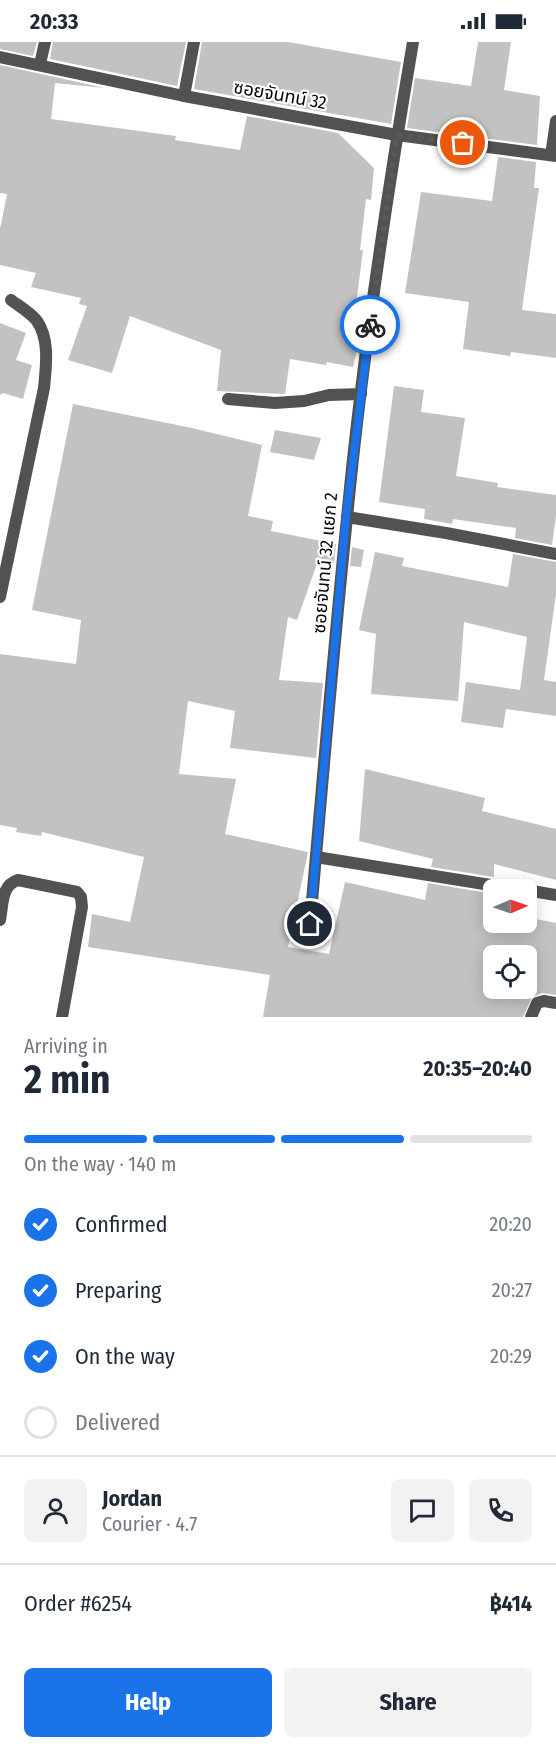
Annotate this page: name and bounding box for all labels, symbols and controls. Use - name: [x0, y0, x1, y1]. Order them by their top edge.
- text: 20:33: [30, 8, 78, 35]
- street label: ซอยจันทน์ 32: [232, 76, 328, 114]
- pin: [437, 117, 488, 168]
- icon: bag: [446, 126, 479, 159]
- courier: [340, 295, 400, 355]
- icon: bike: [354, 309, 387, 342]
- street label: ซอยจันทน์ 32 แยก 2: [308, 492, 342, 634]
- north arrow: [483, 879, 537, 933]
- map controls: [483, 879, 537, 999]
- pin: [284, 898, 335, 949]
- icon: home: [293, 907, 326, 940]
- button: locate: [483, 945, 537, 999]
- text: Arriving in: [24, 1034, 108, 1058]
- text: 20:35–20:40: [423, 1055, 532, 1082]
- text: 2 min: [24, 1057, 110, 1103]
- text: On the way · 140 m: [24, 1152, 176, 1176]
- icon: check: [24, 1208, 57, 1241]
- text: Confirmed: [75, 1211, 168, 1238]
- text: 20:20: [489, 1212, 532, 1236]
- icon: check: [24, 1274, 57, 1307]
- text: Preparing: [75, 1277, 161, 1304]
- text: 20:27: [492, 1278, 532, 1302]
- icon: check: [24, 1340, 57, 1373]
- text: On the way: [75, 1343, 175, 1370]
- text: 20:29: [490, 1344, 532, 1368]
- text: Delivered: [75, 1409, 160, 1436]
- button: person: [24, 1479, 87, 1542]
- button: chat: [391, 1479, 454, 1542]
- button: phone: [469, 1479, 532, 1542]
- text: Jordan: [102, 1485, 162, 1512]
- text: Courier · 4.7: [102, 1512, 197, 1536]
- text: Order #6254: [24, 1590, 132, 1617]
- text: ฿414: [490, 1590, 532, 1617]
- button: Help: [24, 1668, 272, 1737]
- button: Share: [284, 1668, 532, 1737]

